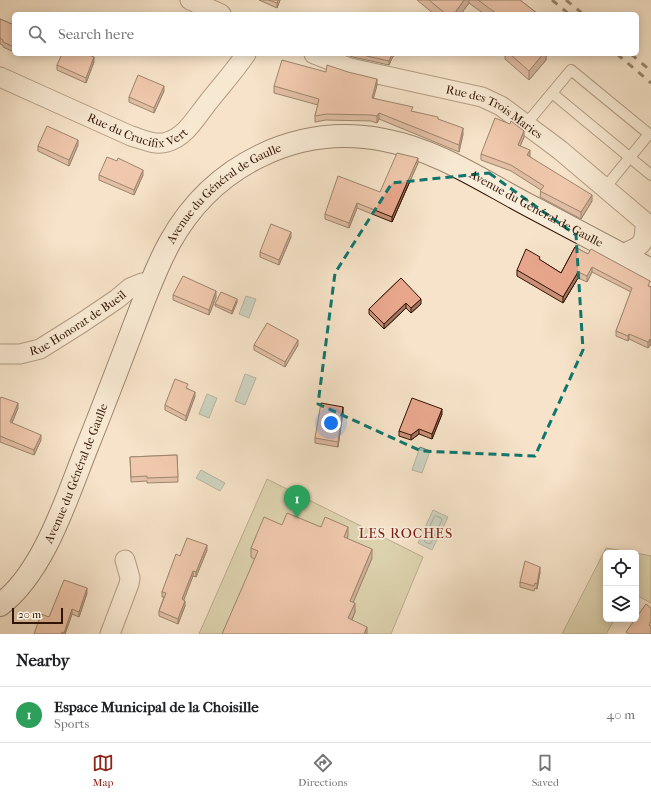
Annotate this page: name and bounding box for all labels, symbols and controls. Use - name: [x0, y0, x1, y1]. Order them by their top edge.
- search box: [12, 12, 639, 56]
- icon: search: [26, 23, 48, 45]
- text: Search here: [58, 25, 134, 43]
- street label: Rue des Trois Maries: [445, 82, 546, 142]
- street label: Rue du Crucifix Vert: [85, 110, 191, 150]
- street label: Avenue du Général de Gaulle: [163, 141, 283, 247]
- street label: Avenue du Général de Gaulle: [466, 166, 605, 250]
- street label: Rue Honorat de Bueil: [28, 287, 129, 358]
- street label: Avenue du Général de Gaulle: [41, 401, 111, 546]
- your location: [321, 413, 341, 433]
- pin: 1: [284, 485, 310, 518]
- district label: LES ROCHES: [359, 525, 453, 542]
- map controls: [603, 550, 639, 622]
- button: locate: [603, 550, 639, 586]
- button: layers: [603, 586, 639, 622]
- scale bar: [12, 606, 63, 625]
- text: 20 m: [18, 608, 41, 621]
- text: Nearby: [16, 650, 70, 670]
- text: Espace Municipal de la Choisille: [54, 698, 259, 716]
- text: 1: [27, 707, 31, 722]
- text: 40 m: [607, 707, 635, 722]
- text: Sports: [54, 716, 89, 731]
- tab: Map: [92, 752, 114, 789]
- tab: Directions: [298, 752, 348, 789]
- tab: Saved: [532, 752, 559, 789]

